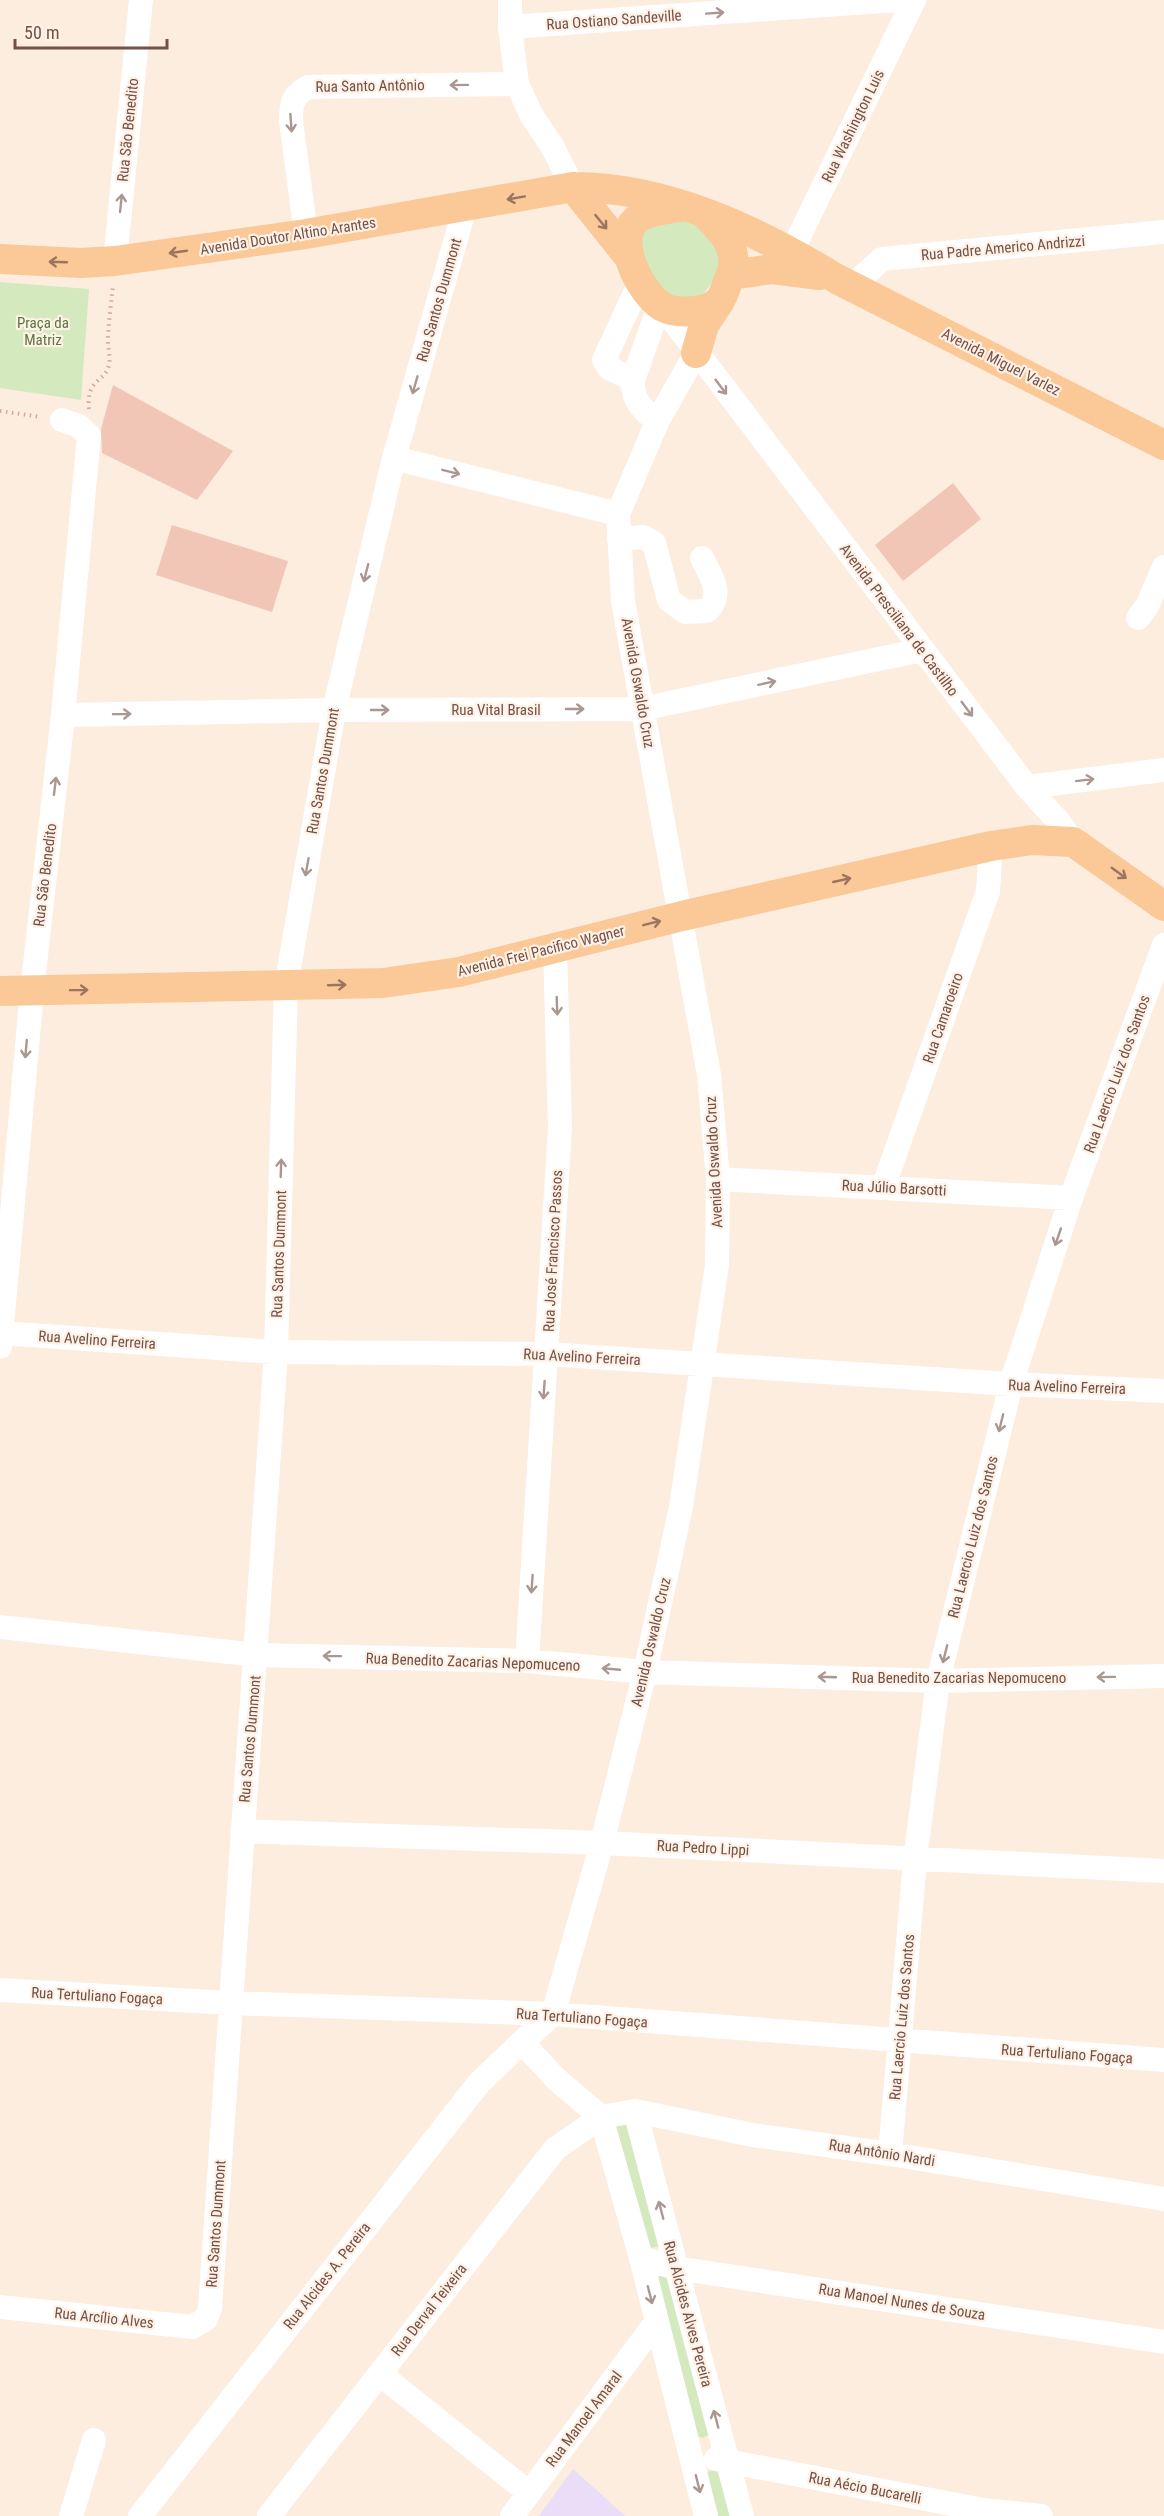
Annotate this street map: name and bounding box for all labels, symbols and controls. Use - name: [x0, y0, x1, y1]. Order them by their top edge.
- street label: Rua Ostiano Sandeville: [546, 6, 682, 34]
- one-way arrow: [704, 7, 724, 18]
- scale bar: [15, 12, 166, 50]
- text: 50 m: [24, 22, 59, 43]
- street label: Rua Washington Luis: [818, 67, 888, 185]
- street label: Rua Santo Antônio: [315, 76, 425, 96]
- street label: Rua São Benedito: [114, 77, 142, 183]
- one-way arrow: [449, 79, 469, 91]
- one-way arrow: [286, 112, 297, 132]
- one-way arrow: [116, 193, 127, 213]
- one-way arrow: [506, 193, 526, 204]
- street label: Avenida Doutor Altino Arantes: [199, 213, 377, 259]
- one-way arrow: [595, 214, 608, 230]
- street label: Rua Padre Americo Andrizzi: [920, 232, 1086, 264]
- street label: Rua Santos Dummont: [413, 236, 465, 364]
- one-way arrow: [169, 247, 188, 258]
- one-way arrow: [48, 257, 68, 268]
- park label: Praça da Matriz: [17, 314, 69, 349]
- street label: Avenida Miguel Varlez: [939, 324, 1063, 400]
- one-way arrow: [409, 375, 420, 394]
- one-way arrow: [715, 379, 728, 395]
- one-way arrow: [441, 466, 460, 478]
- street label: Avenida Presciliana de Castilho: [836, 540, 962, 700]
- one-way arrow: [360, 564, 372, 583]
- street label: Avenida Oswaldo Cruz: [618, 616, 658, 750]
- one-way arrow: [756, 677, 776, 688]
- street label: Rua Vital Brasil: [451, 701, 541, 719]
- one-way arrow: [960, 701, 973, 717]
- one-way arrow: [369, 704, 389, 716]
- one-way arrow: [564, 704, 584, 715]
- street label: Rua Santos Dummont: [303, 707, 343, 835]
- one-way arrow: [111, 708, 131, 720]
- one-way arrow: [1074, 774, 1094, 785]
- one-way arrow: [50, 777, 61, 797]
- street label: Rua São Benedito: [30, 822, 60, 928]
- one-way arrow: [301, 857, 312, 877]
- one-way arrow: [1111, 867, 1127, 879]
- one-way arrow: [832, 873, 851, 885]
- one-way arrow: [642, 917, 661, 929]
- street label: Avenida Frei Pacifico Wagner: [456, 921, 627, 980]
- street label: Rua Camaroeiro: [919, 970, 967, 1066]
- one-way arrow: [327, 979, 347, 990]
- one-way arrow: [69, 984, 89, 996]
- street label: Rua Laercio Luiz dos Santos: [1080, 992, 1154, 1155]
- one-way arrow: [551, 996, 563, 1016]
- one-way arrow: [20, 1038, 31, 1058]
- street label: Avenida Oswaldo Cruz: [702, 1096, 726, 1228]
- one-way arrow: [276, 1158, 287, 1178]
- street label: Rua José Francisco Passos: [540, 1169, 566, 1333]
- street label: Rua Júlio Barsotti: [841, 1176, 947, 1200]
- street label: Rua Santos Dummont: [268, 1190, 290, 1318]
- one-way arrow: [1052, 1227, 1063, 1246]
- street label: Rua Avelino Ferreira: [38, 1327, 156, 1353]
- street label: Rua Avelino Ferreira: [523, 1345, 641, 1369]
- street label: Rua Avelino Ferreira: [1008, 1376, 1126, 1398]
- one-way arrow: [538, 1379, 549, 1399]
- one-way arrow: [995, 1414, 1007, 1433]
- street label: Rua Laercio Luiz dos Santos: [944, 1454, 1002, 1620]
- one-way arrow: [526, 1574, 537, 1594]
- street label: Avenida Oswaldo Cruz: [627, 1576, 675, 1708]
- one-way arrow: [938, 1644, 950, 1663]
- street label: Rua Benedito Zacarias Nepomuceno: [365, 1649, 581, 1675]
- one-way arrow: [323, 1651, 343, 1662]
- one-way arrow: [601, 1663, 621, 1674]
- street label: Rua Benedito Zacarias Nepomuceno: [852, 1669, 1066, 1687]
- one-way arrow: [817, 1672, 837, 1683]
- one-way arrow: [1096, 1672, 1116, 1683]
- street label: Rua Santos Dummont: [235, 1675, 265, 1803]
- street label: Rua Pedro Lippi: [656, 1837, 750, 1859]
- street label: Rua Laercio Luiz dos Santos: [886, 1933, 918, 2101]
- street label: Rua Tertuliano Fogaça: [31, 1984, 163, 2008]
- street label: Rua Tertuliano Fogaça: [516, 2004, 648, 2032]
- street label: Rua Tertuliano Fogaça: [1001, 2040, 1133, 2068]
- street label: Rua Antônio Nardi: [828, 2136, 936, 2170]
- street label: Rua Santos Dummont: [203, 2160, 229, 2288]
- one-way arrow: [654, 2201, 666, 2220]
- street label: Rua Alcides A. Pereira: [280, 2219, 374, 2333]
- street label: Rua Alcides Alves Pereira: [660, 2239, 716, 2389]
- street label: Rua Derval Teixeira: [387, 2260, 471, 2360]
- street label: Rua Manoel Nunes de Souza: [817, 2280, 987, 2324]
- one-way arrow: [645, 2285, 657, 2304]
- street label: Rua Arcílio Alves: [54, 2304, 155, 2332]
- street label: Rua Manoel Amaral: [542, 2368, 626, 2470]
- one-way arrow: [710, 2410, 722, 2429]
- street label: Rua Aécio Bucarelli: [807, 2468, 923, 2508]
- one-way arrow: [692, 2474, 704, 2493]

